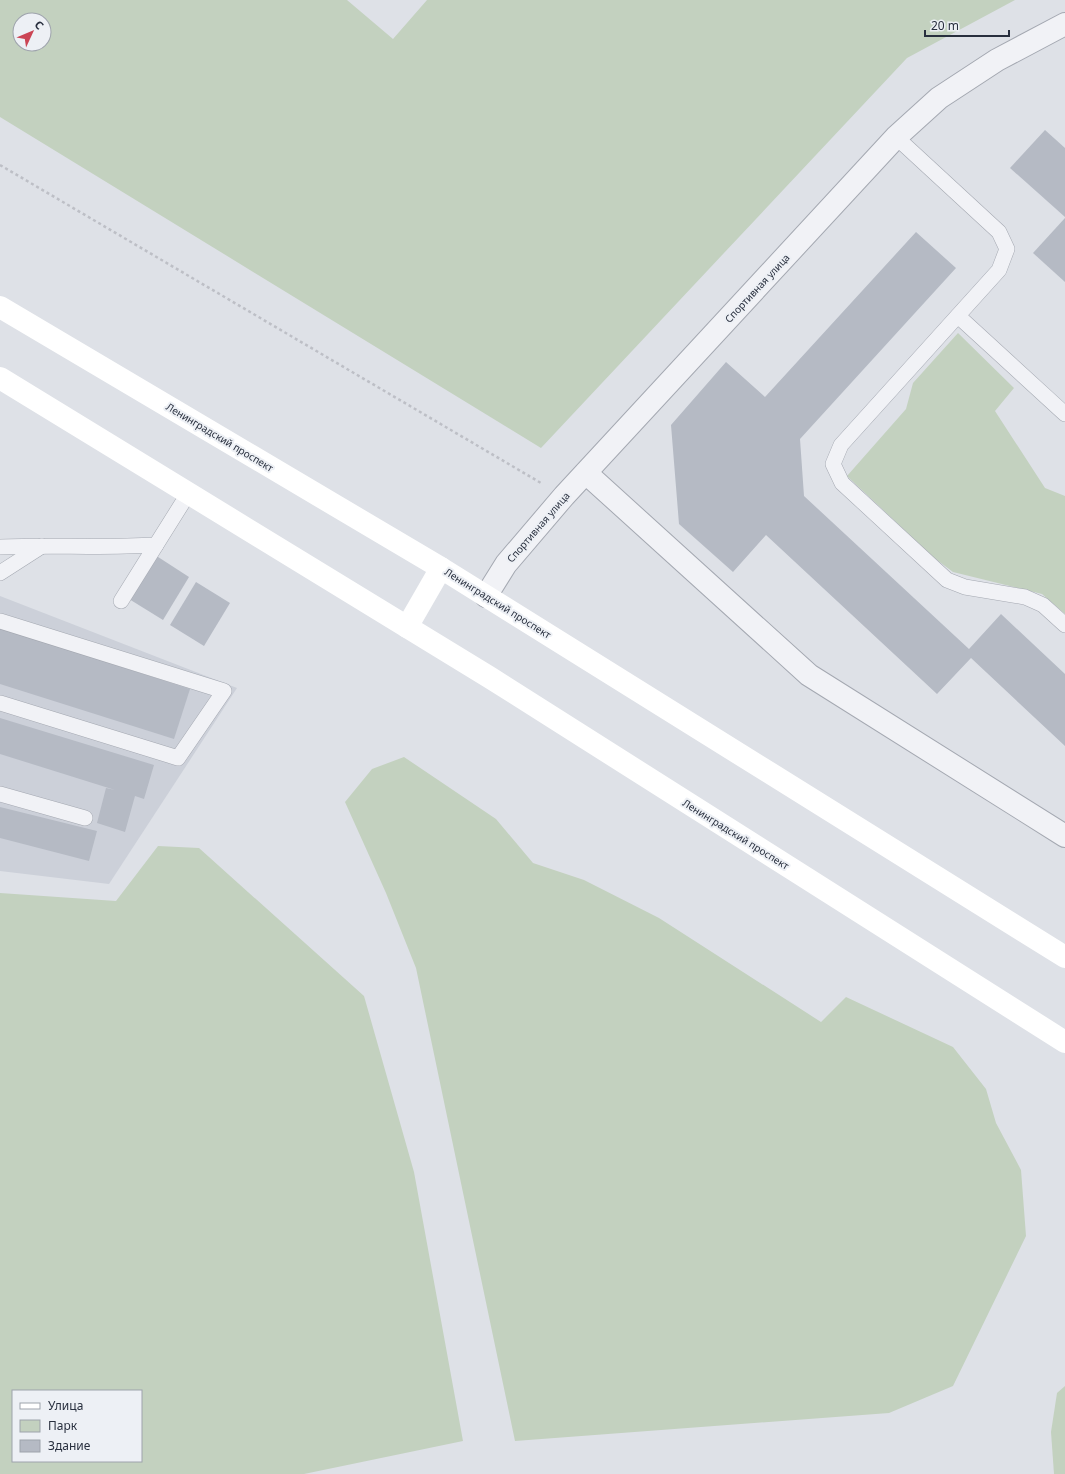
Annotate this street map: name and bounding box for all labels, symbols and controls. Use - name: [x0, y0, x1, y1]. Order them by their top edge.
- north arrow: [12, 12, 52, 52]
- scale bar: [925, 12, 1009, 38]
- text: С: [32, 17, 47, 32]
- text: 20 m: [931, 17, 959, 34]
- street label: Спортивная улица: [721, 251, 793, 325]
- street label: Ленинградский проспект: [164, 399, 277, 475]
- street label: Спортивная улица: [503, 489, 573, 565]
- street label: Ленинградский проспект: [442, 565, 554, 642]
- street label: Ленинградский проспект: [680, 796, 792, 873]
- legend: [12, 1390, 142, 1462]
- text: Улица: [48, 1397, 83, 1414]
- text: Парк: [48, 1417, 78, 1434]
- text: Здание: [48, 1437, 91, 1454]

